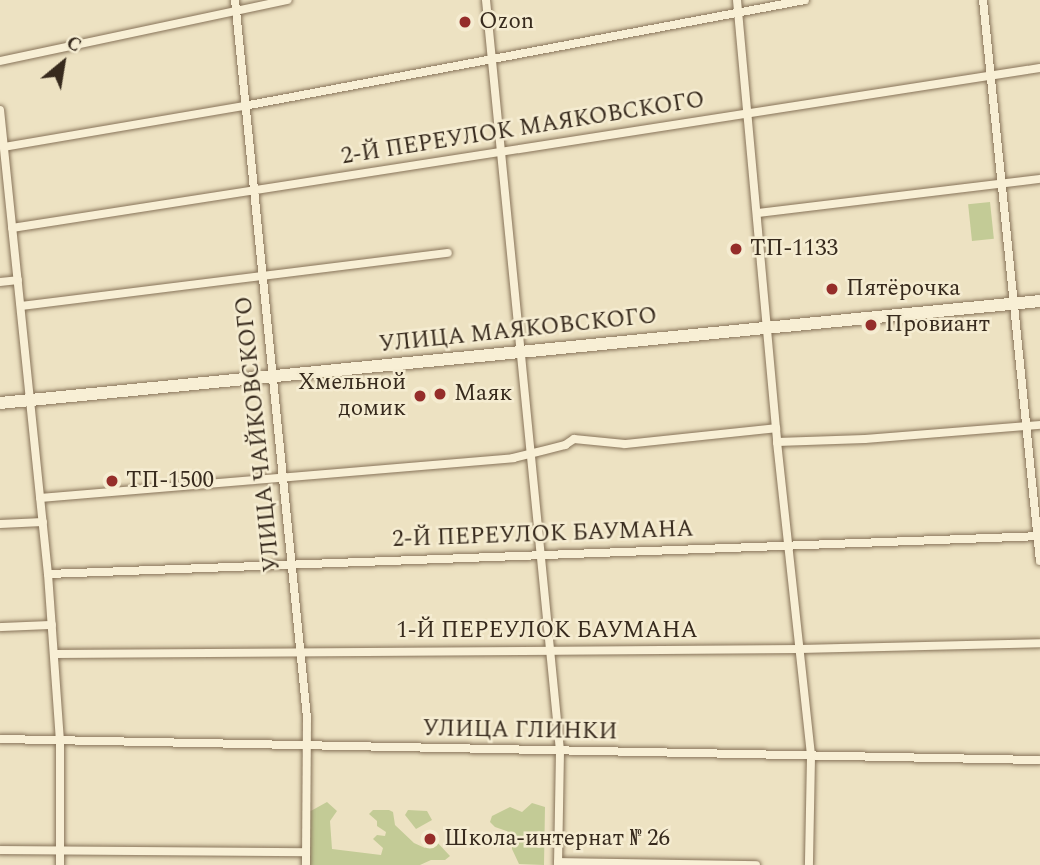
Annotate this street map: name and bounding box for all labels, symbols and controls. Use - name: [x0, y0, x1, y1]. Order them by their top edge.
- place label: Ozon: [479, 8, 534, 36]
- marker: Ozon: [457, 14, 473, 30]
- north arrow: [28, 28, 98, 98]
- text: С: [61, 28, 87, 60]
- street label: 2-Й ПЕРЕУЛОК МАЯКОВСКОГО: [339, 87, 707, 171]
- place label: ТП-1133: [750, 235, 838, 263]
- marker: ТП-1133: [728, 241, 744, 257]
- place label: Пятёрочка: [846, 275, 960, 303]
- marker: Пятёрочка: [824, 281, 840, 297]
- street label: УЛИЦА ЧАЙКОВСКОГО: [231, 295, 287, 573]
- street label: УЛИЦА МАЯКОВСКОГО: [378, 303, 658, 359]
- place label: Провиант: [885, 311, 990, 339]
- marker: Провиант: [863, 317, 879, 333]
- place label: Хмельной домик: [298, 369, 406, 423]
- place label: Маяк: [454, 380, 512, 408]
- marker: Маяк: [432, 386, 448, 402]
- marker: Хмельной домик: [412, 388, 428, 404]
- place label: ТП-1500: [126, 467, 214, 495]
- marker: ТП-1500: [104, 473, 120, 489]
- street label: 2-Й ПЕРЕУЛОК БАУМАНА: [392, 516, 694, 554]
- street label: 1-Й ПЕРЕУЛОК БАУМАНА: [396, 617, 698, 645]
- street label: УЛИЦА ГЛИНКИ: [422, 716, 618, 746]
- place label: Школа-интернат № 26: [444, 825, 670, 853]
- marker: Школа-интернат № 26: [422, 831, 438, 847]

